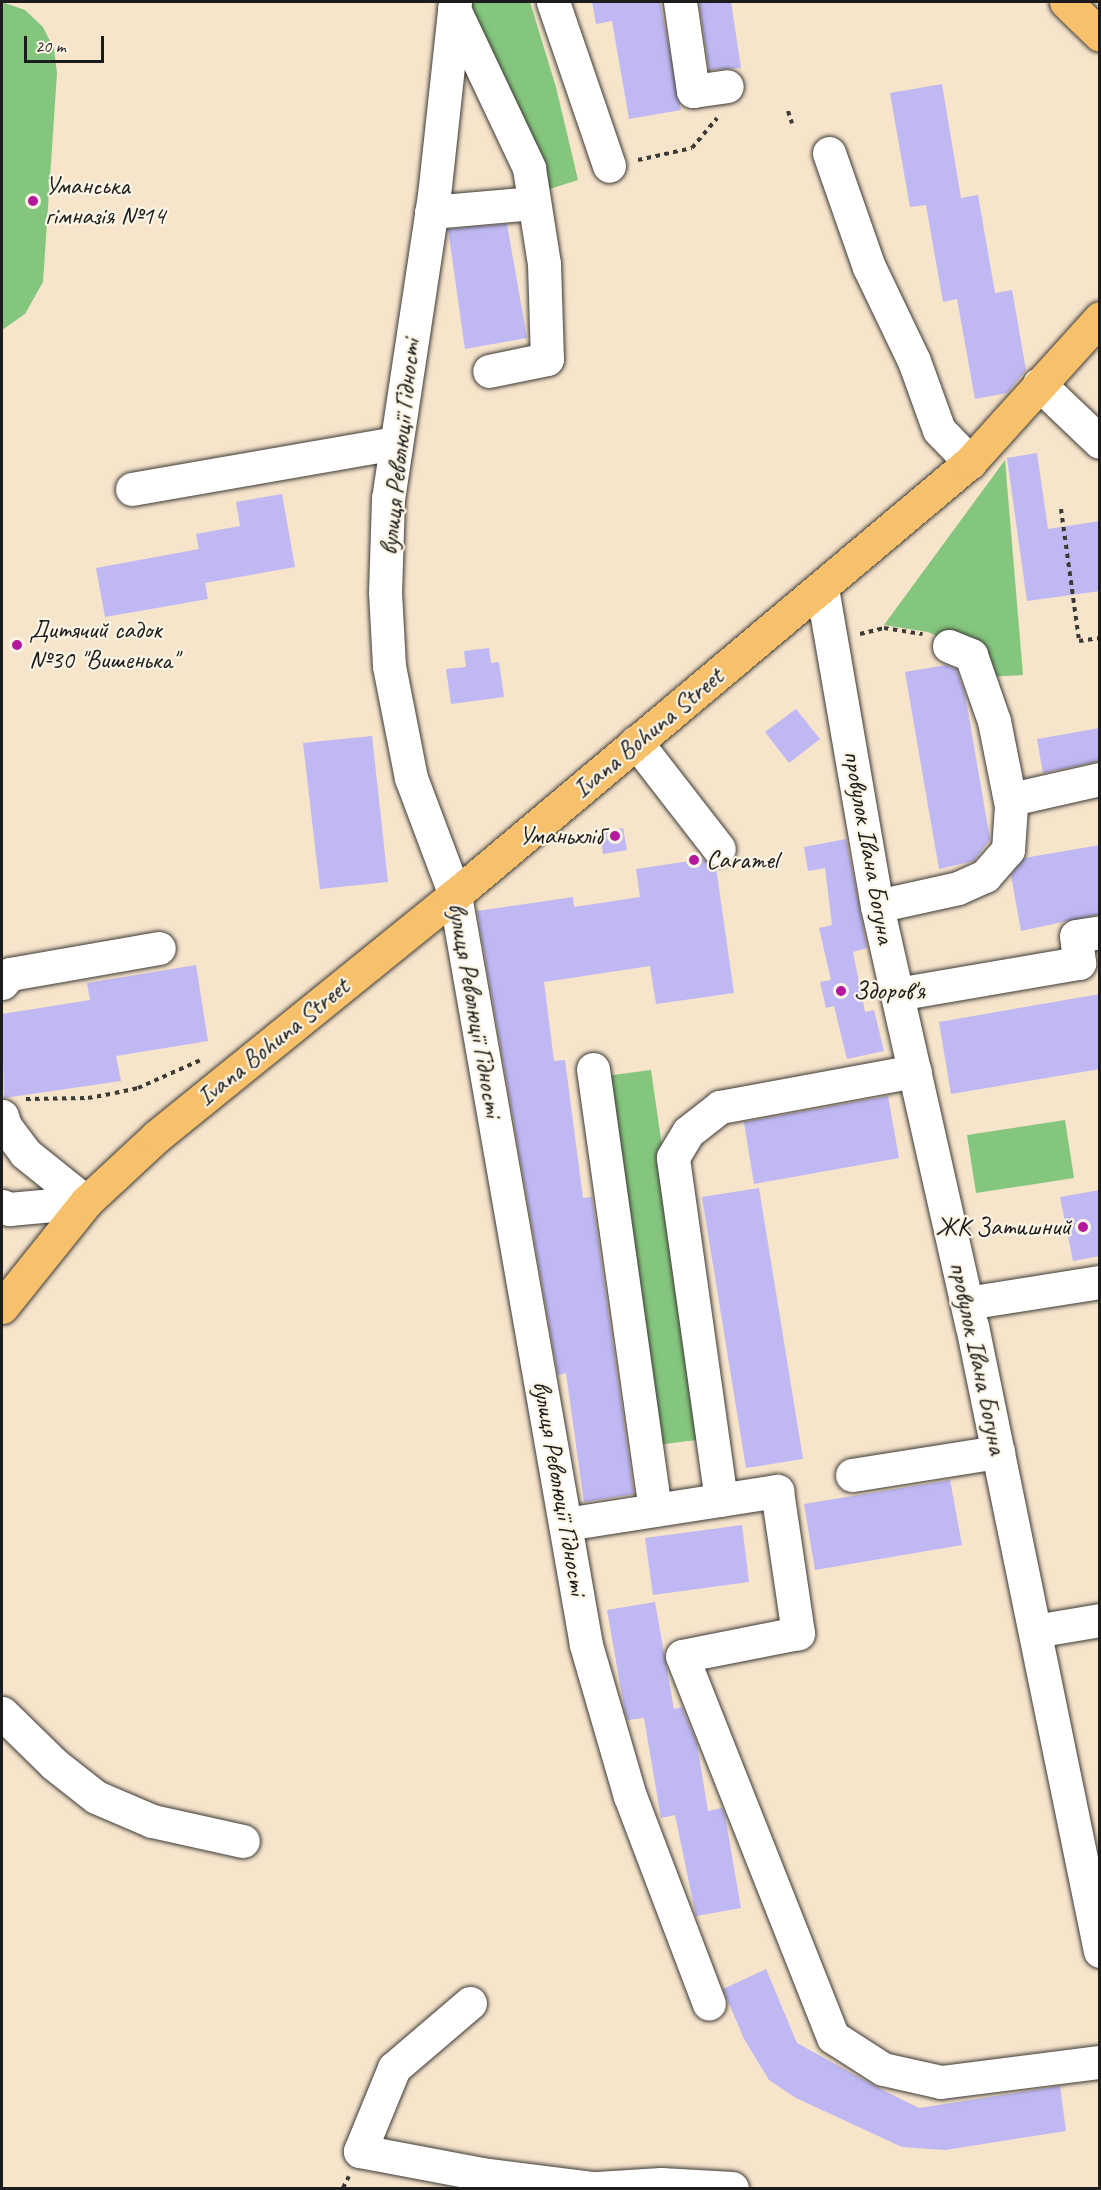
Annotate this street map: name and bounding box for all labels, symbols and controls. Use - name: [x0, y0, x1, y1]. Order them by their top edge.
- scale bar: [27, 24, 106, 62]
- text: 20 m: [35, 35, 66, 57]
- place label: Уманська гімназія №14: [45, 170, 165, 231]
- marker: Уманська гімназія №14: [26, 194, 40, 208]
- street label: вулиця Революції Гідності: [373, 337, 427, 557]
- place label: Дитячий садок №30 "Вишенька": [29, 614, 178, 676]
- marker: Дитячий садок №30 "Вишенька": [10, 638, 24, 652]
- street label: Ivana Bohuna Street: [566, 661, 730, 805]
- street label: провулок Івана Богуна: [837, 748, 901, 946]
- place label: Уманьхліб: [519, 820, 603, 852]
- marker: Уманьхліб: [608, 829, 622, 843]
- place label: Caramel: [706, 844, 778, 876]
- marker: Caramel: [687, 853, 701, 867]
- street label: вулиця Революції Гідності: [441, 900, 509, 1120]
- street label: Ivana Bohuna Street: [190, 971, 356, 1113]
- place label: Здоров'я: [853, 975, 925, 1007]
- marker: Здоров'я: [834, 984, 848, 998]
- place label: ЖК Затишний: [935, 1211, 1071, 1243]
- marker: ЖК Затишний: [1076, 1220, 1090, 1234]
- street label: провулок Івана Богуна: [942, 1259, 1014, 1457]
- street label: вулиця Революції Гідності: [526, 1378, 594, 1598]

